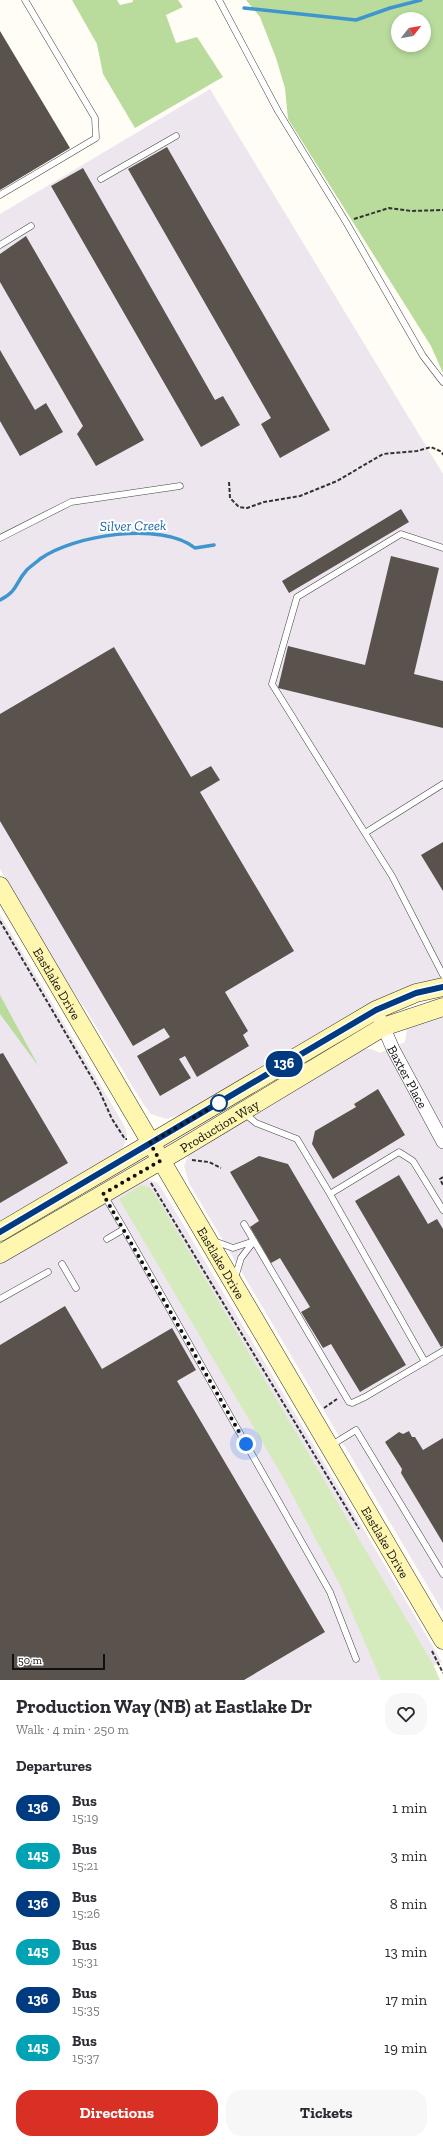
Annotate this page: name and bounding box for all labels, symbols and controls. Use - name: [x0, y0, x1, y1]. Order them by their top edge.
- north arrow: [391, 12, 431, 52]
- map controls: [391, 12, 431, 52]
- water label: Silver Creek: [100, 517, 166, 535]
- street label: Eastlake Drive: [30, 945, 84, 1022]
- street label: Baxter Place: [385, 1042, 431, 1111]
- line badge: 136: [261, 1051, 307, 1077]
- text: 136: [274, 1055, 294, 1072]
- unlabelled marker: [210, 1094, 228, 1112]
- street label: Production Way: [177, 1096, 262, 1155]
- street label: Eastlake Drive: [195, 1224, 248, 1301]
- your location: [236, 1434, 256, 1454]
- street label: Eastlake Drive: [359, 1504, 412, 1581]
- scale bar: [12, 1652, 105, 1671]
- text: 50 m: [18, 1654, 42, 1667]
- button: heart: [385, 1693, 427, 1735]
- text: Production Way (NB) at Eastlake Dr: [16, 1695, 312, 1718]
- text: Walk · 4 min · 250 m: [16, 1722, 129, 1737]
- text: Departures: [16, 1757, 92, 1775]
- text: Bus: [72, 1792, 97, 1810]
- text: 136: [28, 1799, 48, 1816]
- text: 1 min: [392, 1799, 427, 1817]
- text: 15:19: [72, 1810, 98, 1825]
- text: Bus: [72, 1840, 97, 1858]
- text: 145: [28, 1847, 48, 1864]
- text: 3 min: [391, 1847, 427, 1865]
- text: 15:21: [72, 1858, 98, 1873]
- text: Bus: [72, 1888, 97, 1906]
- text: 136: [28, 1895, 48, 1912]
- text: 8 min: [390, 1895, 427, 1913]
- text: 15:26: [72, 1906, 100, 1921]
- text: Bus: [72, 1936, 97, 1954]
- text: 145: [28, 1943, 48, 1960]
- text: 13 min: [385, 1943, 427, 1961]
- text: 15:31: [72, 1954, 98, 1969]
- text: Bus: [72, 1984, 97, 2002]
- text: 136: [28, 1991, 48, 2008]
- text: 17 min: [385, 1991, 427, 2009]
- text: 15:35: [72, 2002, 100, 2017]
- text: Bus: [72, 2032, 97, 2050]
- text: 145: [28, 2039, 48, 2056]
- text: 19 min: [384, 2039, 427, 2057]
- text: 15:37: [72, 2050, 99, 2065]
- button: Directions: [16, 2090, 218, 2136]
- button: Tickets: [226, 2090, 427, 2136]

